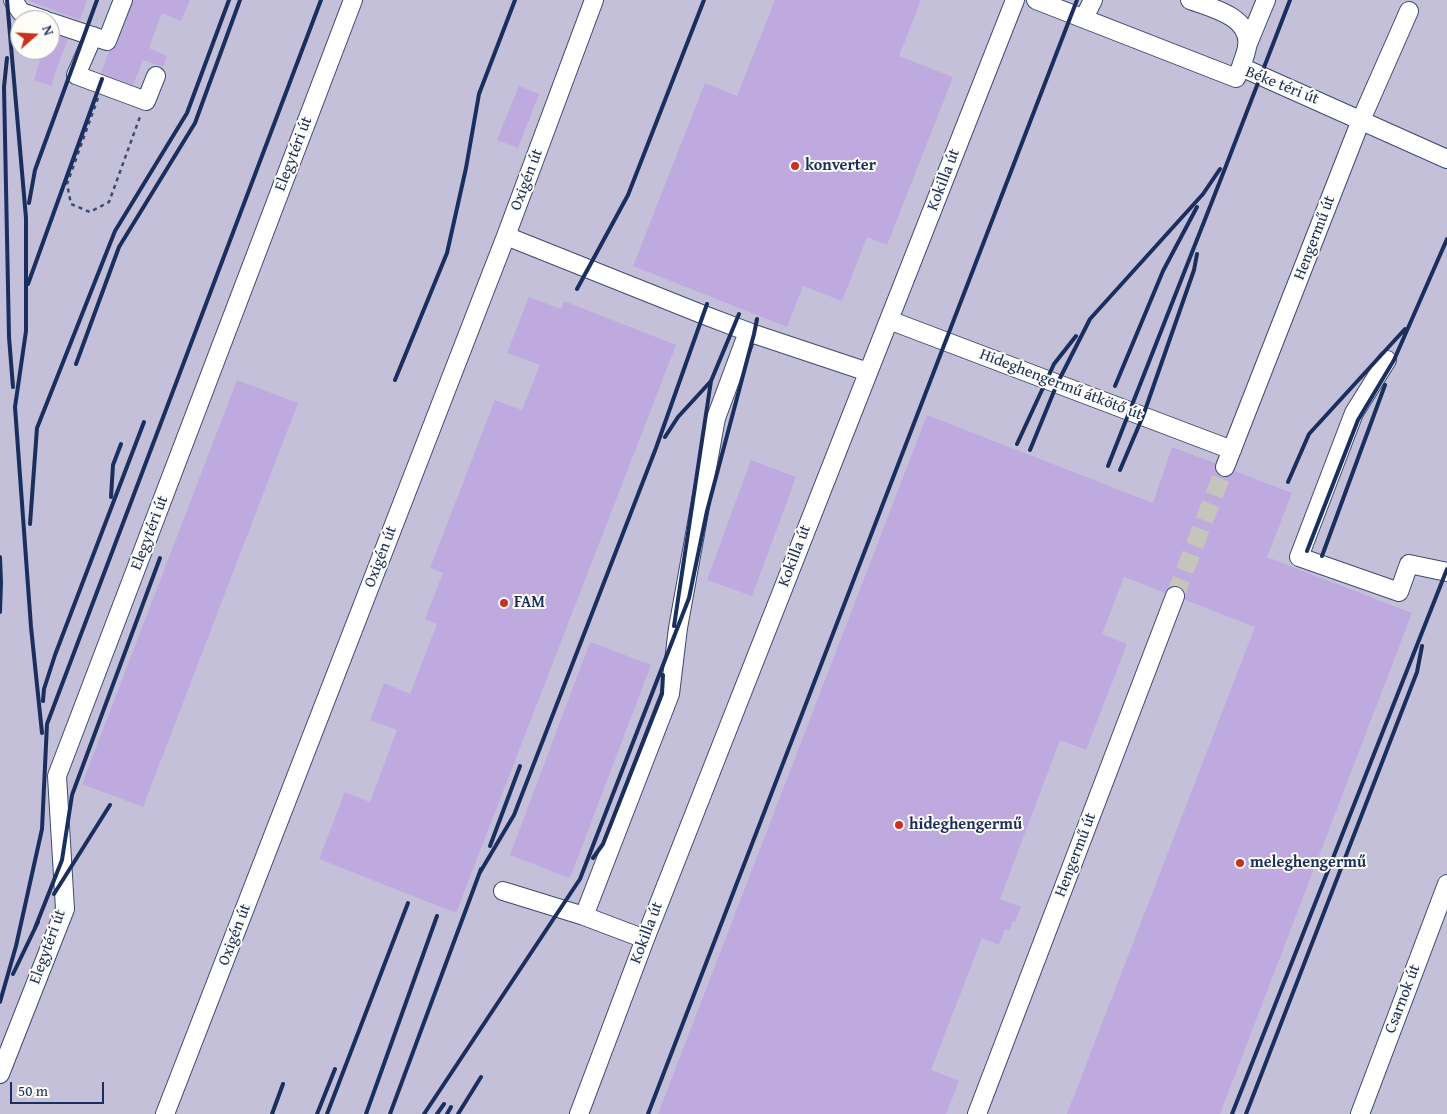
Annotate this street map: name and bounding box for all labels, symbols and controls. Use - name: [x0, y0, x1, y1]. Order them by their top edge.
- north arrow: [10, 10, 60, 60]
- text: N: [37, 23, 59, 38]
- street label: Béke téri út: [1242, 63, 1322, 109]
- street label: Elegytéri út: [271, 114, 317, 194]
- street label: Oxigén út: [506, 146, 548, 214]
- street label: Kokilla út: [923, 146, 965, 214]
- place label: konverter: [805, 156, 876, 176]
- marker: konverter: [789, 160, 801, 172]
- street label: Hengermű út: [1290, 193, 1340, 283]
- street label: Hideghengermű átkötő út: [977, 345, 1145, 425]
- street label: Elegytéri út: [127, 493, 173, 573]
- street label: Kokilla út: [774, 522, 816, 590]
- street label: Oxigén út: [360, 523, 402, 591]
- place label: FAM: [514, 593, 545, 613]
- marker: FAM: [498, 597, 510, 609]
- street label: Hengermű út: [1051, 810, 1101, 900]
- place label: hideghengermű: [909, 815, 1022, 835]
- marker: hideghengermű: [893, 819, 905, 831]
- place label: meleghengermű: [1250, 853, 1366, 873]
- marker: meleghengermű: [1234, 857, 1246, 869]
- street label: Kokilla út: [626, 899, 668, 967]
- street label: Oxigén út: [214, 901, 256, 969]
- street label: Elegytéri út: [26, 907, 70, 987]
- street label: Csarnok út: [1381, 962, 1425, 1036]
- scale bar: [12, 1072, 106, 1104]
- text: 50 m: [18, 1080, 48, 1101]

